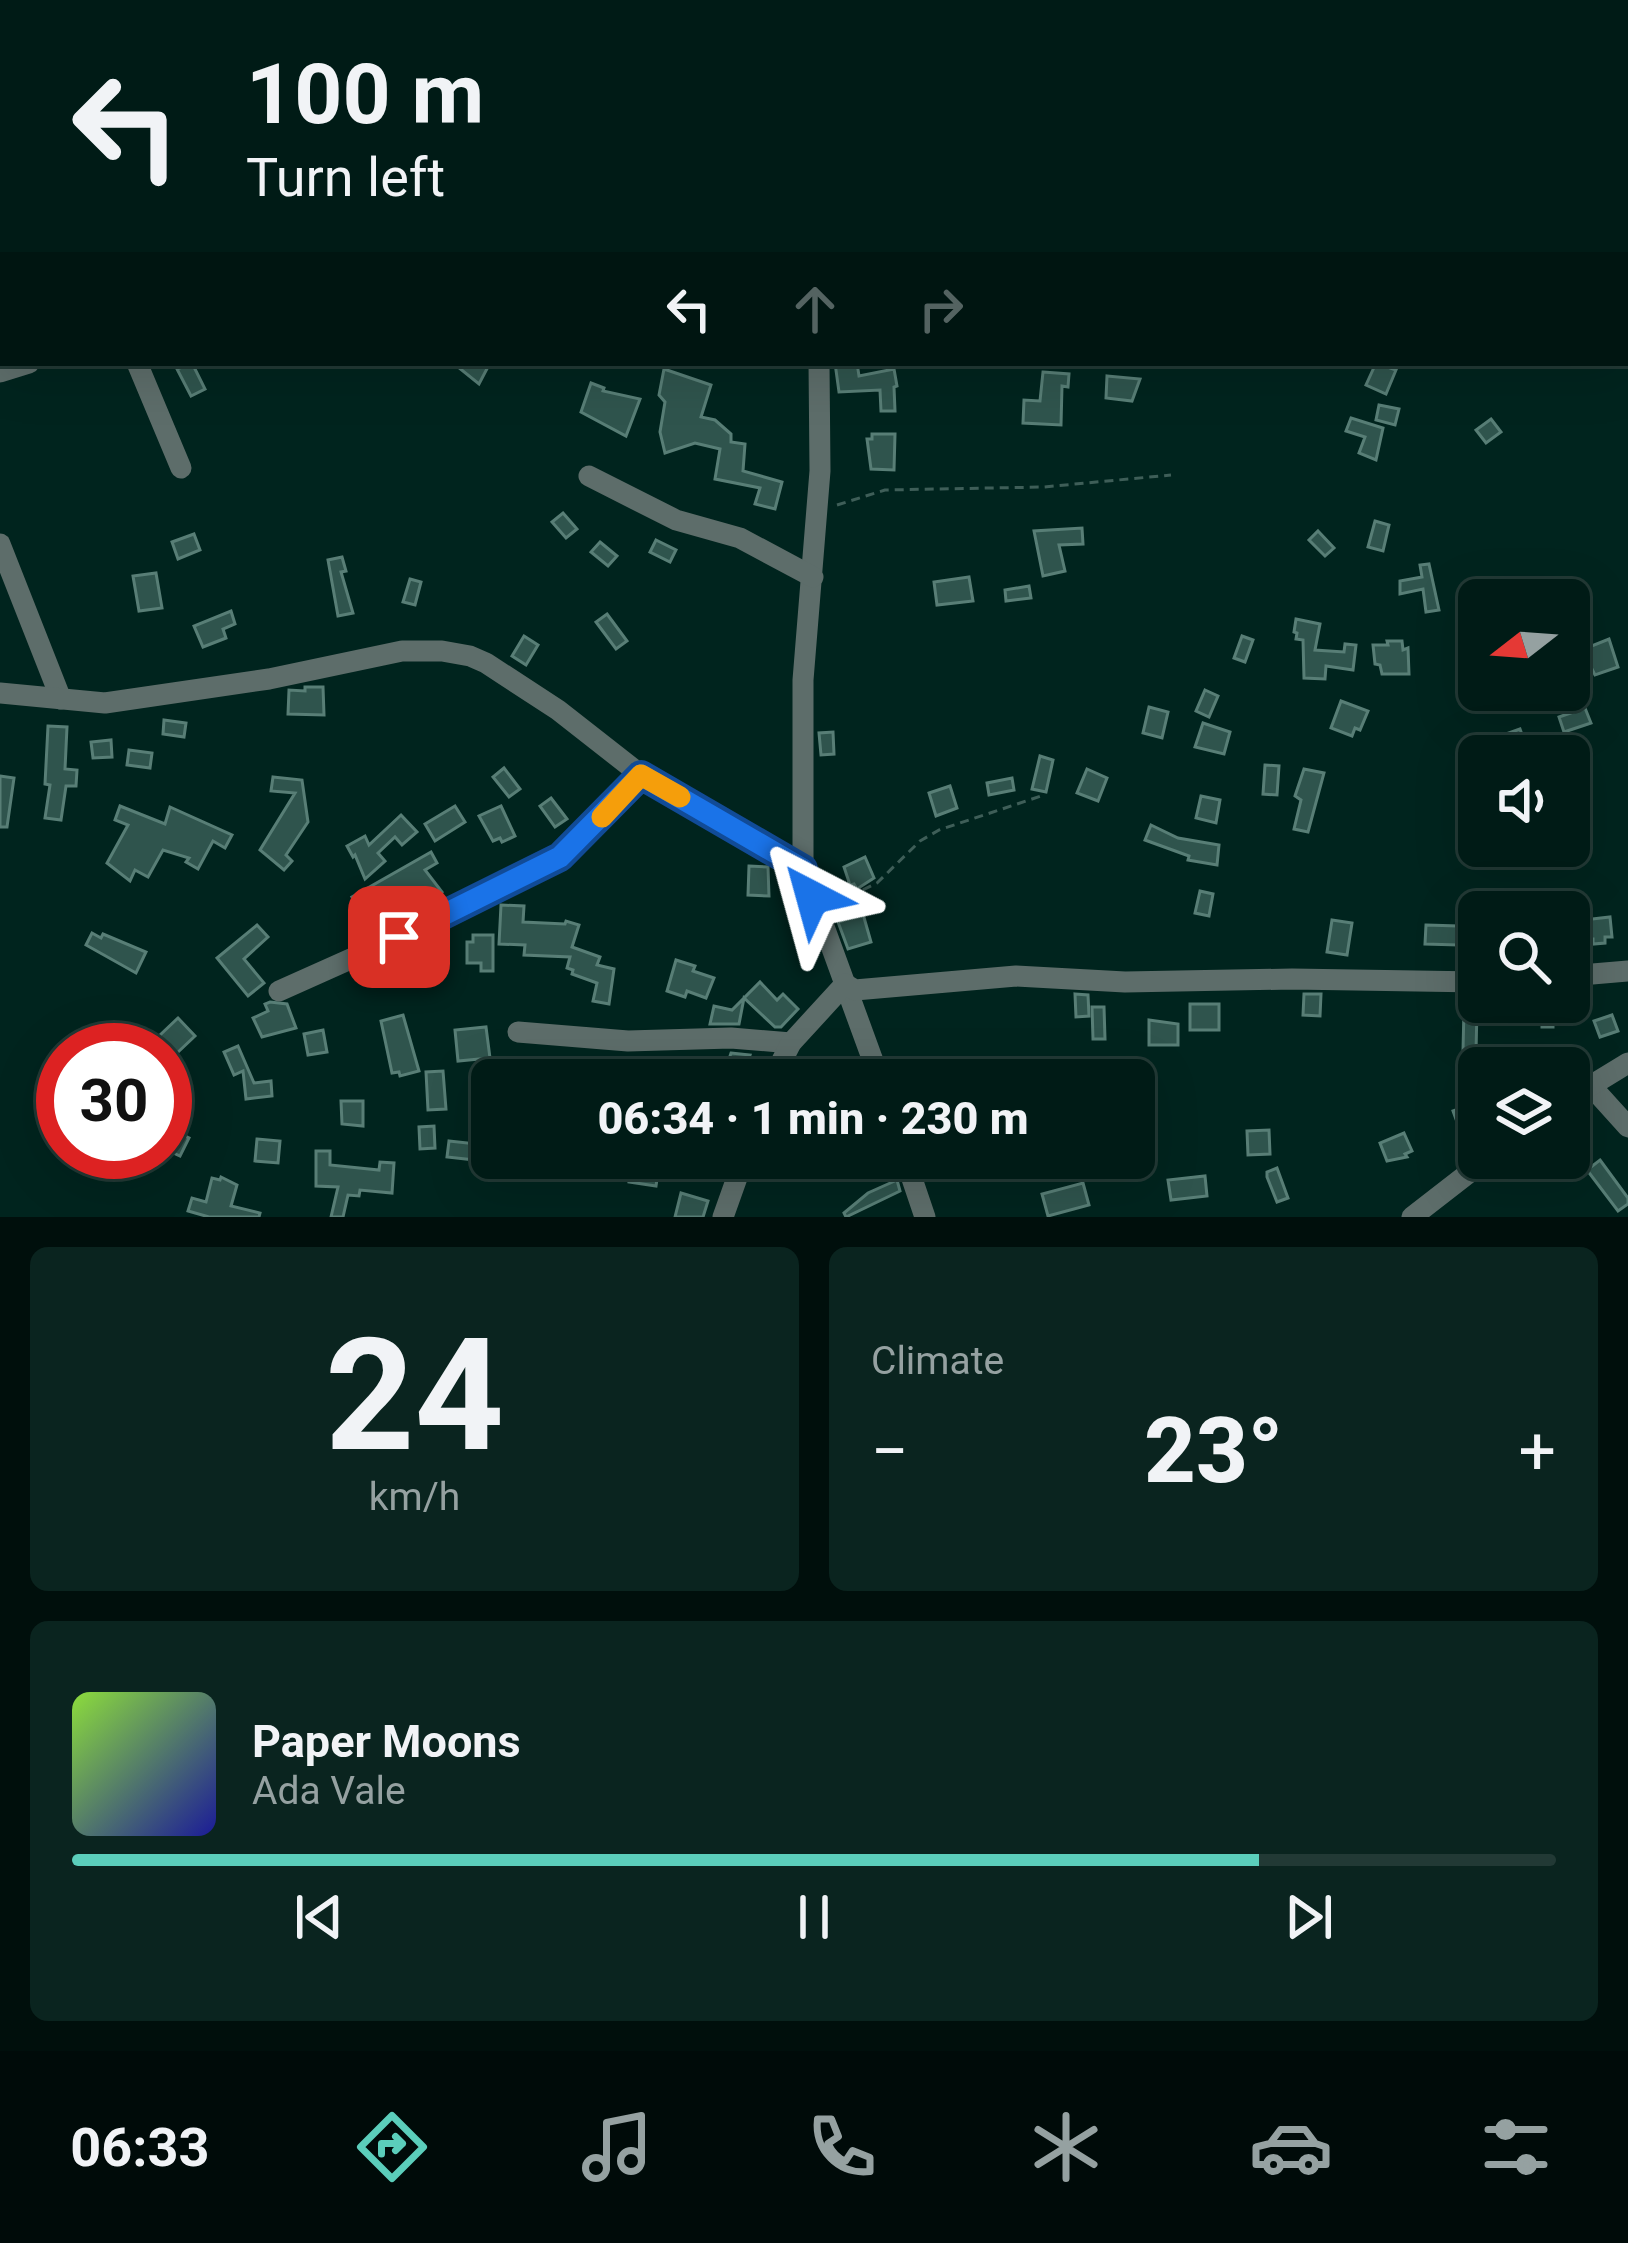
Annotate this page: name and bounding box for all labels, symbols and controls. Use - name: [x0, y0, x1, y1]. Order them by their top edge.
- text: 100 m: [246, 45, 484, 144]
- icon: left: [48, 48, 204, 204]
- text: Turn left: [246, 146, 445, 209]
- icon: left: [656, 276, 722, 342]
- icon: ahead: [782, 276, 848, 342]
- icon: right: [908, 276, 974, 342]
- north arrow: [1458, 579, 1590, 711]
- map controls: [1458, 579, 1590, 1179]
- button: sound: [1458, 735, 1590, 867]
- position arrow: [749, 834, 875, 960]
- pin: [348, 886, 450, 988]
- button: search: [1458, 891, 1590, 1023]
- icon: arrive: [366, 904, 432, 970]
- speed limit sign: 30: [36, 1023, 192, 1179]
- button: layers: [1458, 1047, 1590, 1179]
- text: 06:34 · 1 min · 230 m: [597, 1092, 1029, 1145]
- text: 24: [325, 1304, 504, 1487]
- text: Climate: [871, 1338, 1004, 1384]
- text: 23°: [1144, 1399, 1283, 1504]
- text: −: [871, 1413, 909, 1490]
- text: +: [1519, 1413, 1556, 1490]
- text: km/h: [369, 1474, 460, 1520]
- text: Paper Moons: [252, 1715, 521, 1768]
- text: Ada Vale: [252, 1768, 406, 1814]
- icon: previous: [286, 1884, 352, 1950]
- icon: pause: [781, 1884, 847, 1950]
- icon: next: [1276, 1884, 1342, 1950]
- icon: directions: [350, 2105, 434, 2189]
- icon: music: [575, 2105, 659, 2189]
- icon: phone: [800, 2105, 884, 2189]
- icon: climate: [1024, 2105, 1108, 2189]
- icon: car: [1249, 2105, 1333, 2189]
- icon: filters: [1474, 2105, 1558, 2189]
- text: 06:33: [70, 2116, 209, 2179]

